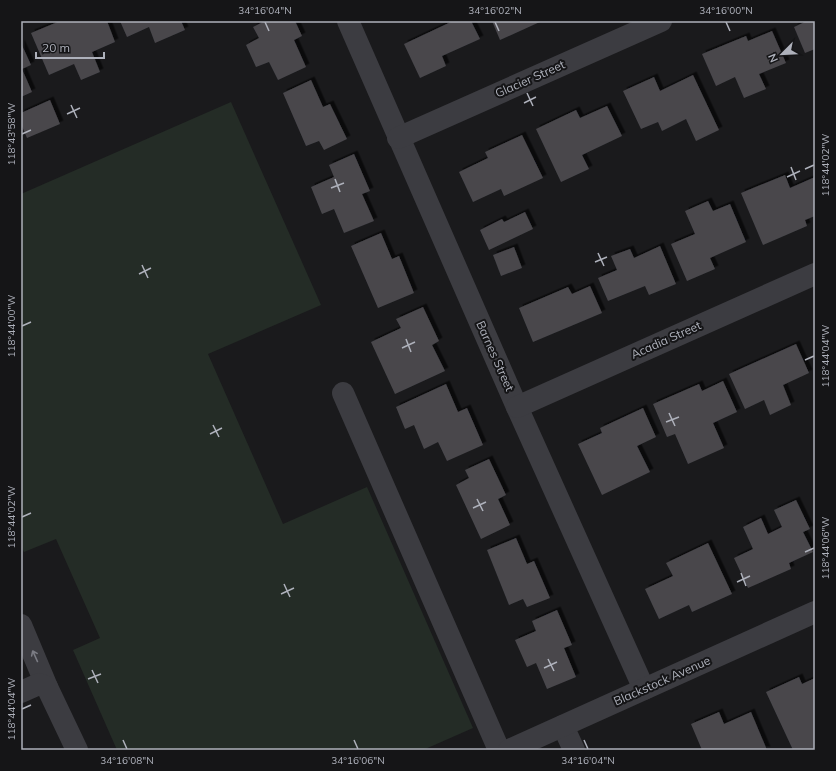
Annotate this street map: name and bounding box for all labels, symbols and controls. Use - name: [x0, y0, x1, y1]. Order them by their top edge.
- text: 34°16'04"N: [238, 4, 292, 17]
- text: 34°16'02"N: [468, 4, 522, 17]
- text: 34°16'00"N: [699, 4, 753, 17]
- scale bar: [36, 34, 104, 60]
- north arrow: [762, 34, 802, 74]
- text: 20 m: [42, 40, 70, 55]
- text: N: [765, 51, 781, 65]
- street label: Glacier Street: [493, 56, 567, 101]
- text: 118°43'58"W: [5, 103, 18, 165]
- text: 118°44'02"W: [819, 134, 832, 196]
- text: 118°44'00"W: [5, 295, 18, 357]
- street label: Acadia Street: [628, 317, 703, 362]
- street label: Barnes Street: [473, 318, 518, 393]
- text: 118°44'04"W: [819, 325, 832, 387]
- text: 118°44'02"W: [5, 486, 18, 548]
- text: 118°44'06"W: [819, 517, 832, 579]
- one-way arrow: [31, 650, 38, 662]
- street label: Blackstock Avenue: [611, 653, 712, 709]
- text: 118°44'04"W: [5, 678, 18, 740]
- text: 34°16'08"N: [100, 754, 154, 767]
- text: 34°16'06"N: [331, 754, 385, 767]
- text: 34°16'04"N: [561, 754, 615, 767]

